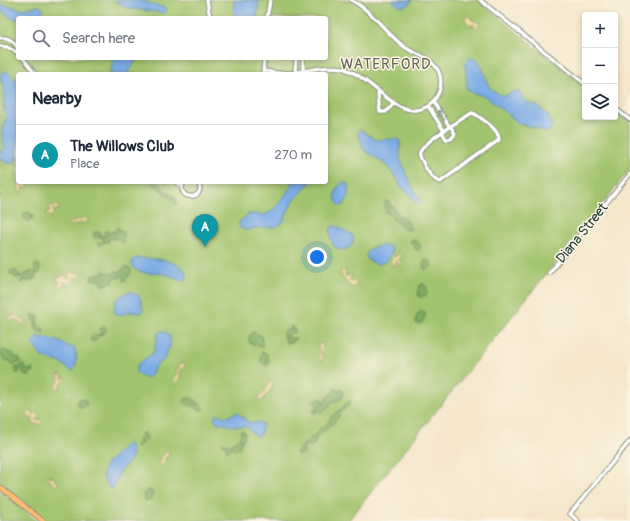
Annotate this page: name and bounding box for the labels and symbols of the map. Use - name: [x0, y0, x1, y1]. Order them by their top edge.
- district label: WATERFORD: [341, 55, 431, 74]
- one-way arrow: [437, 110, 445, 121]
- street label: Diana Street: [552, 199, 612, 267]
- pin: A: [192, 214, 218, 247]
- your location: [307, 247, 327, 267]

